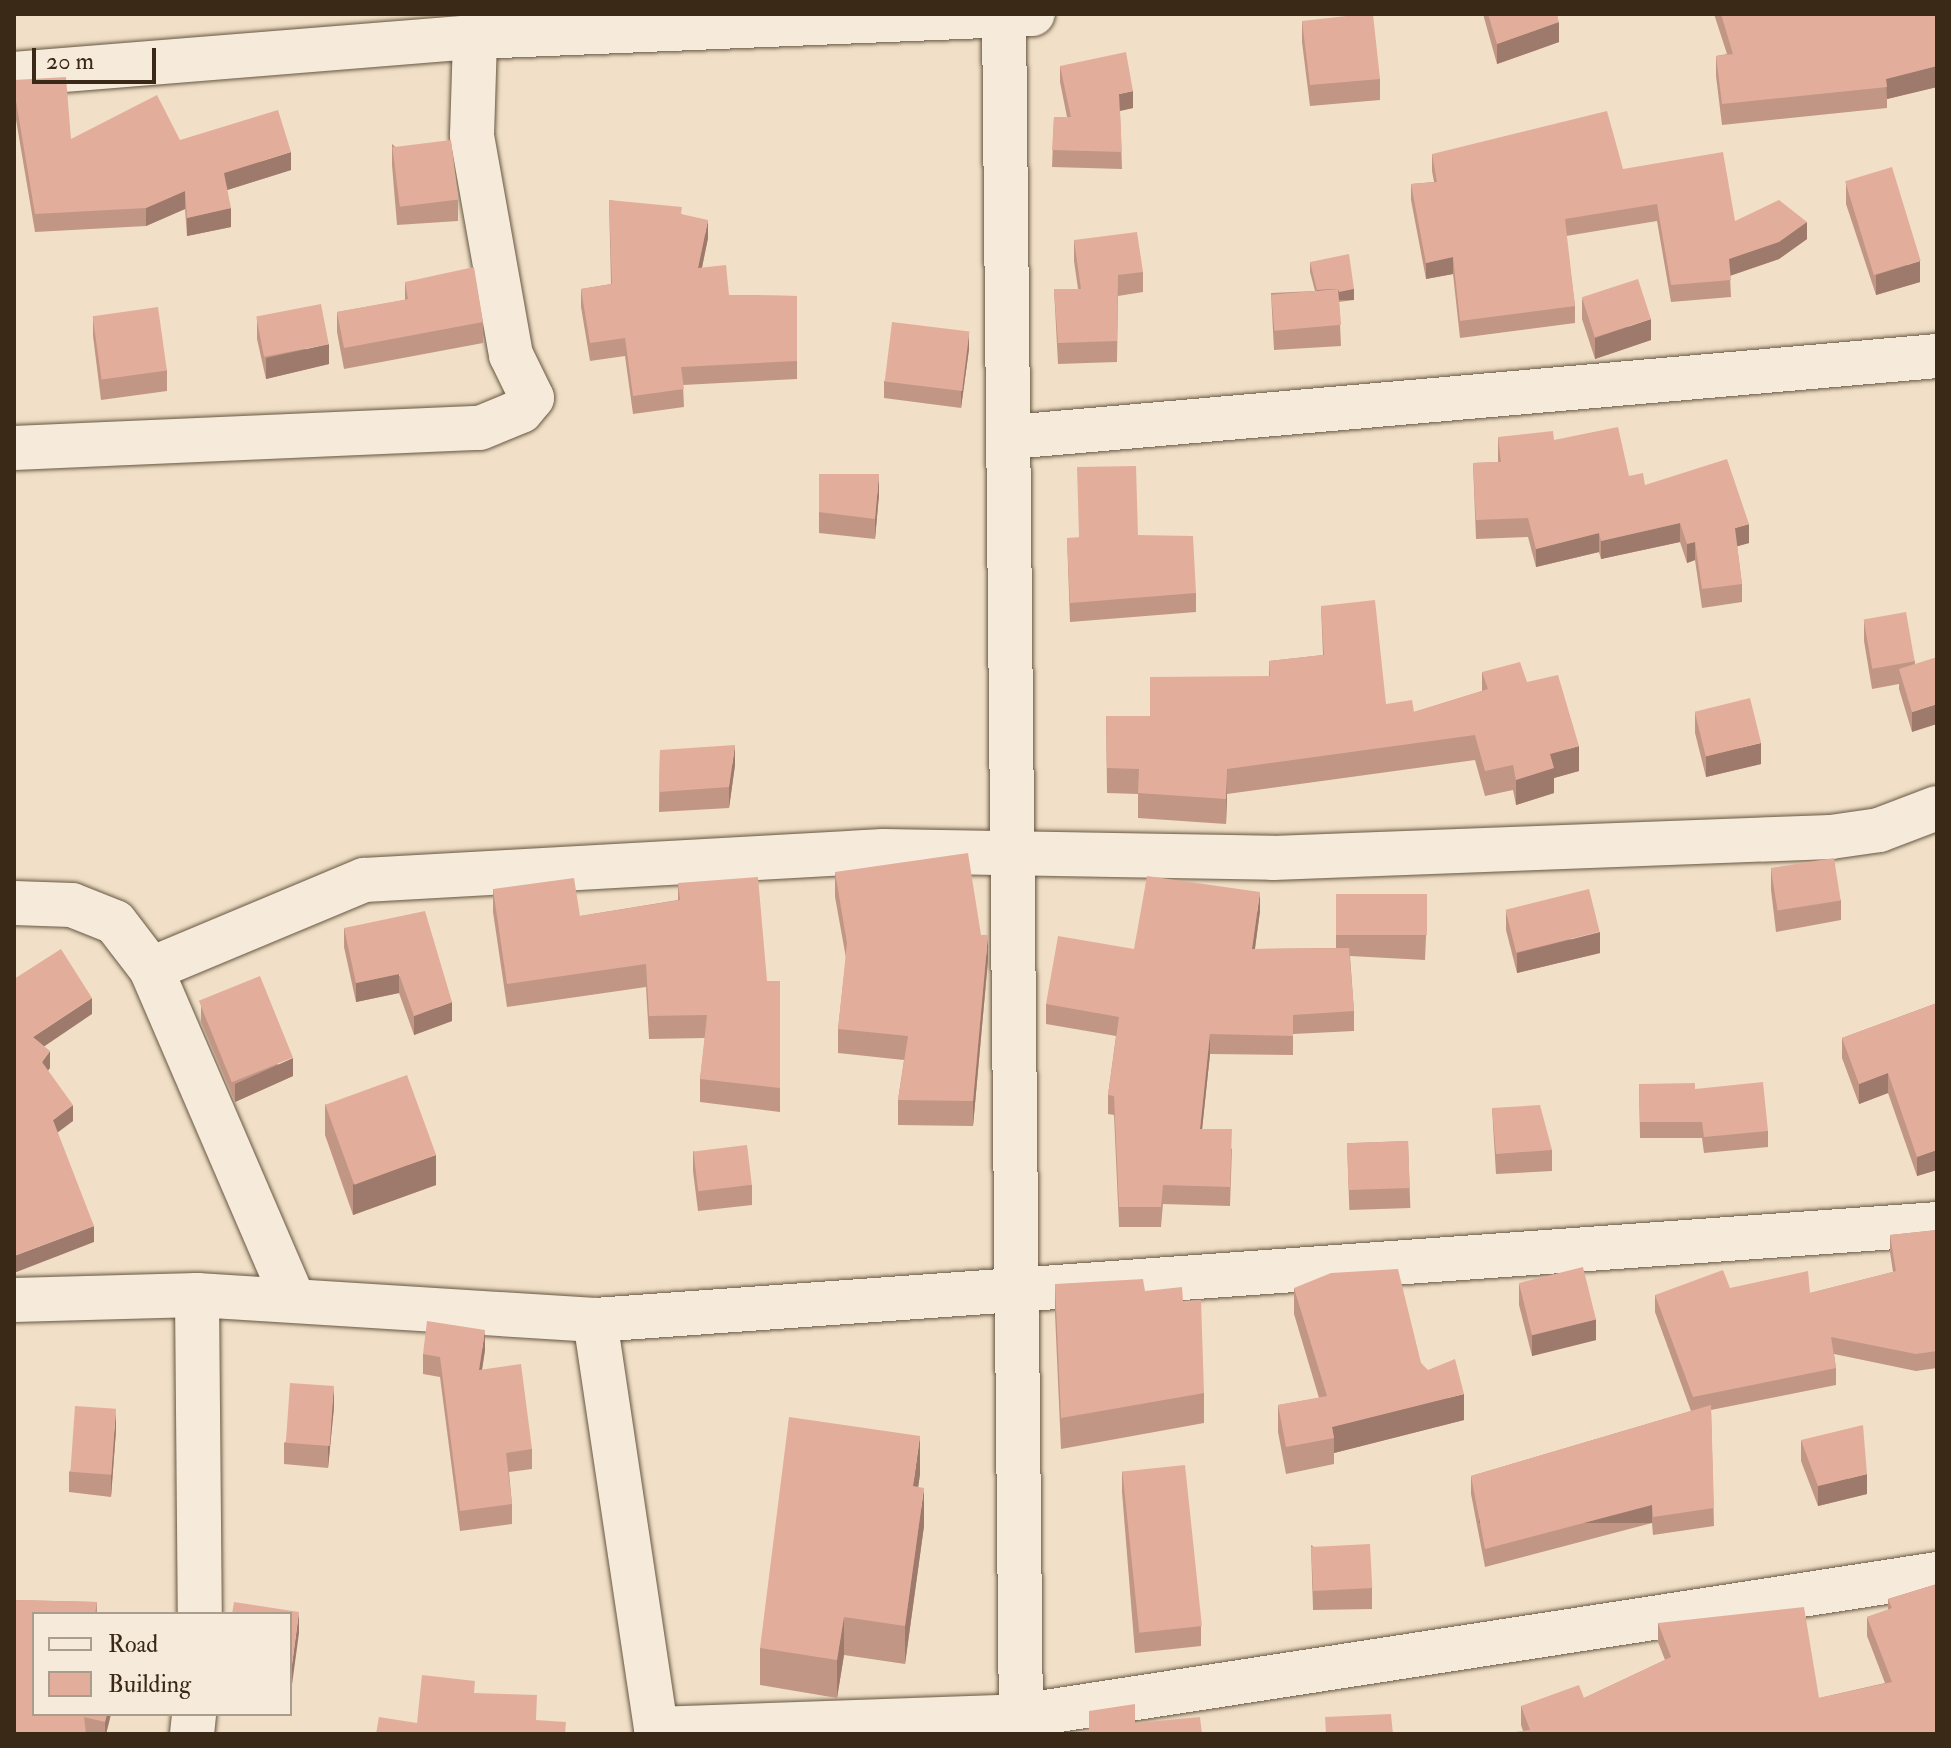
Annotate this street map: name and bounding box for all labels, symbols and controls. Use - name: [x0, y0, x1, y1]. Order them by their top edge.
- scale bar: [36, 32, 160, 82]
- text: 20 m: [46, 46, 94, 77]
- legend: [32, 1612, 292, 1716]
- text: Road: [108, 1629, 158, 1660]
- text: Building: [108, 1669, 191, 1700]

